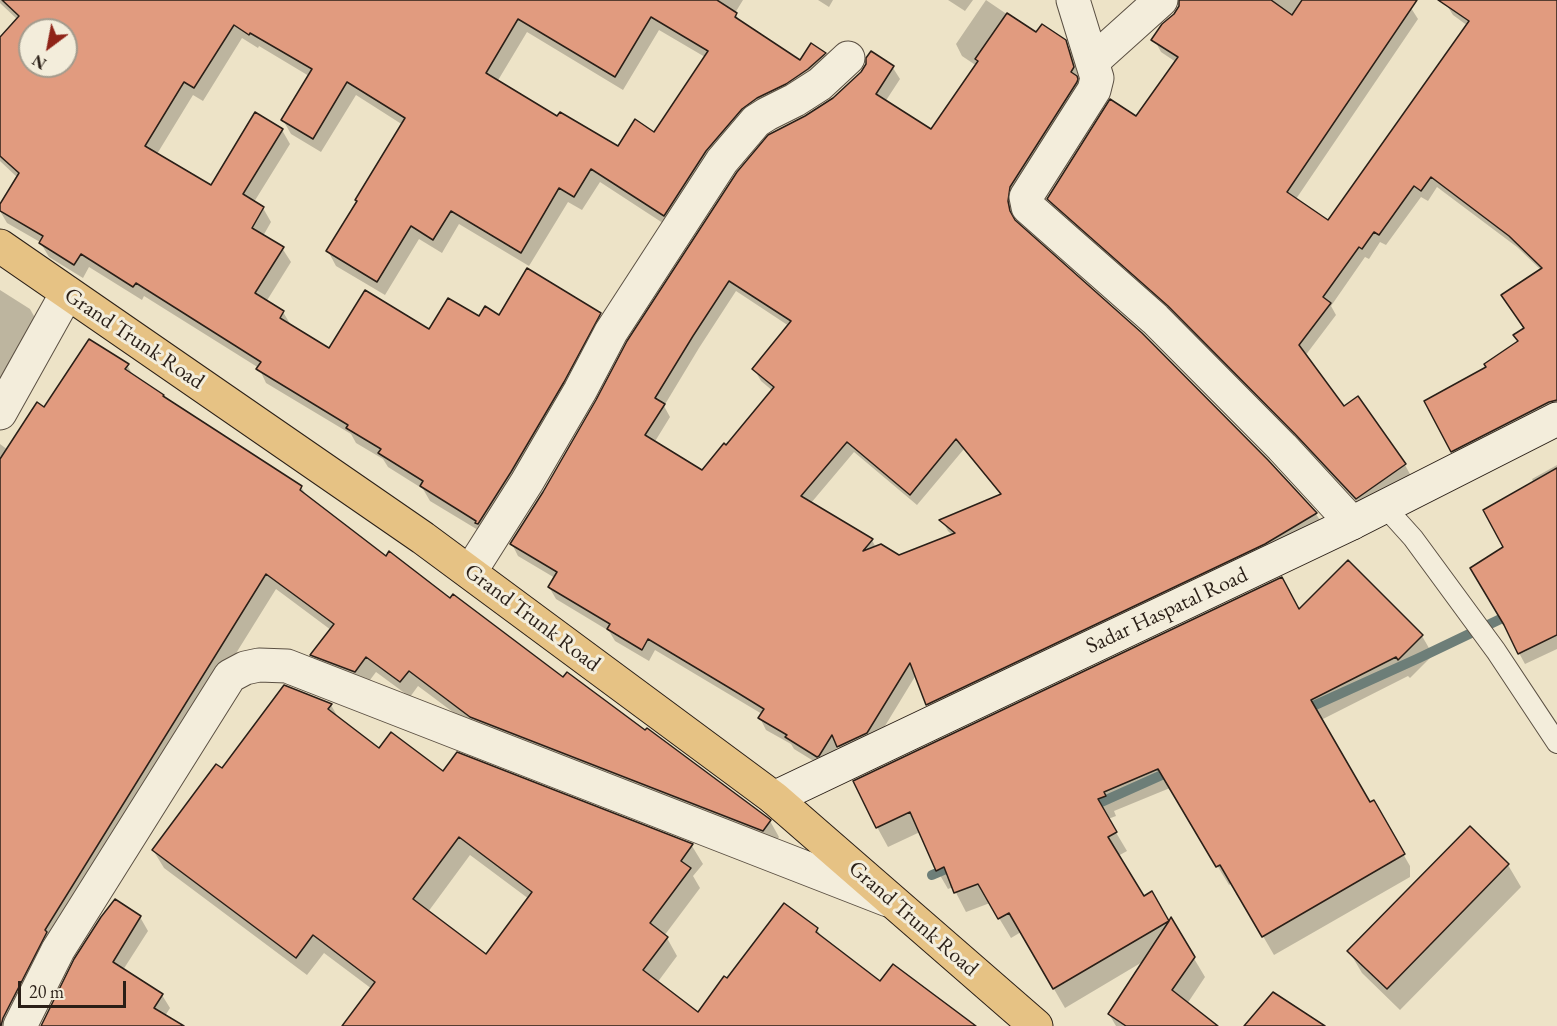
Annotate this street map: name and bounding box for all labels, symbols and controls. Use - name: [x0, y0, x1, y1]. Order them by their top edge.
- north arrow: [18, 18, 78, 78]
- text: N: [28, 50, 50, 74]
- street label: Grand Trunk Road: [59, 282, 209, 396]
- street label: Grand Trunk Road: [459, 558, 605, 678]
- street label: Sadar Haspatal Road: [1082, 562, 1252, 660]
- street label: Grand Trunk Road: [843, 856, 983, 982]
- scale bar: [21, 969, 129, 1007]
- text: 20 m: [29, 980, 64, 1003]

